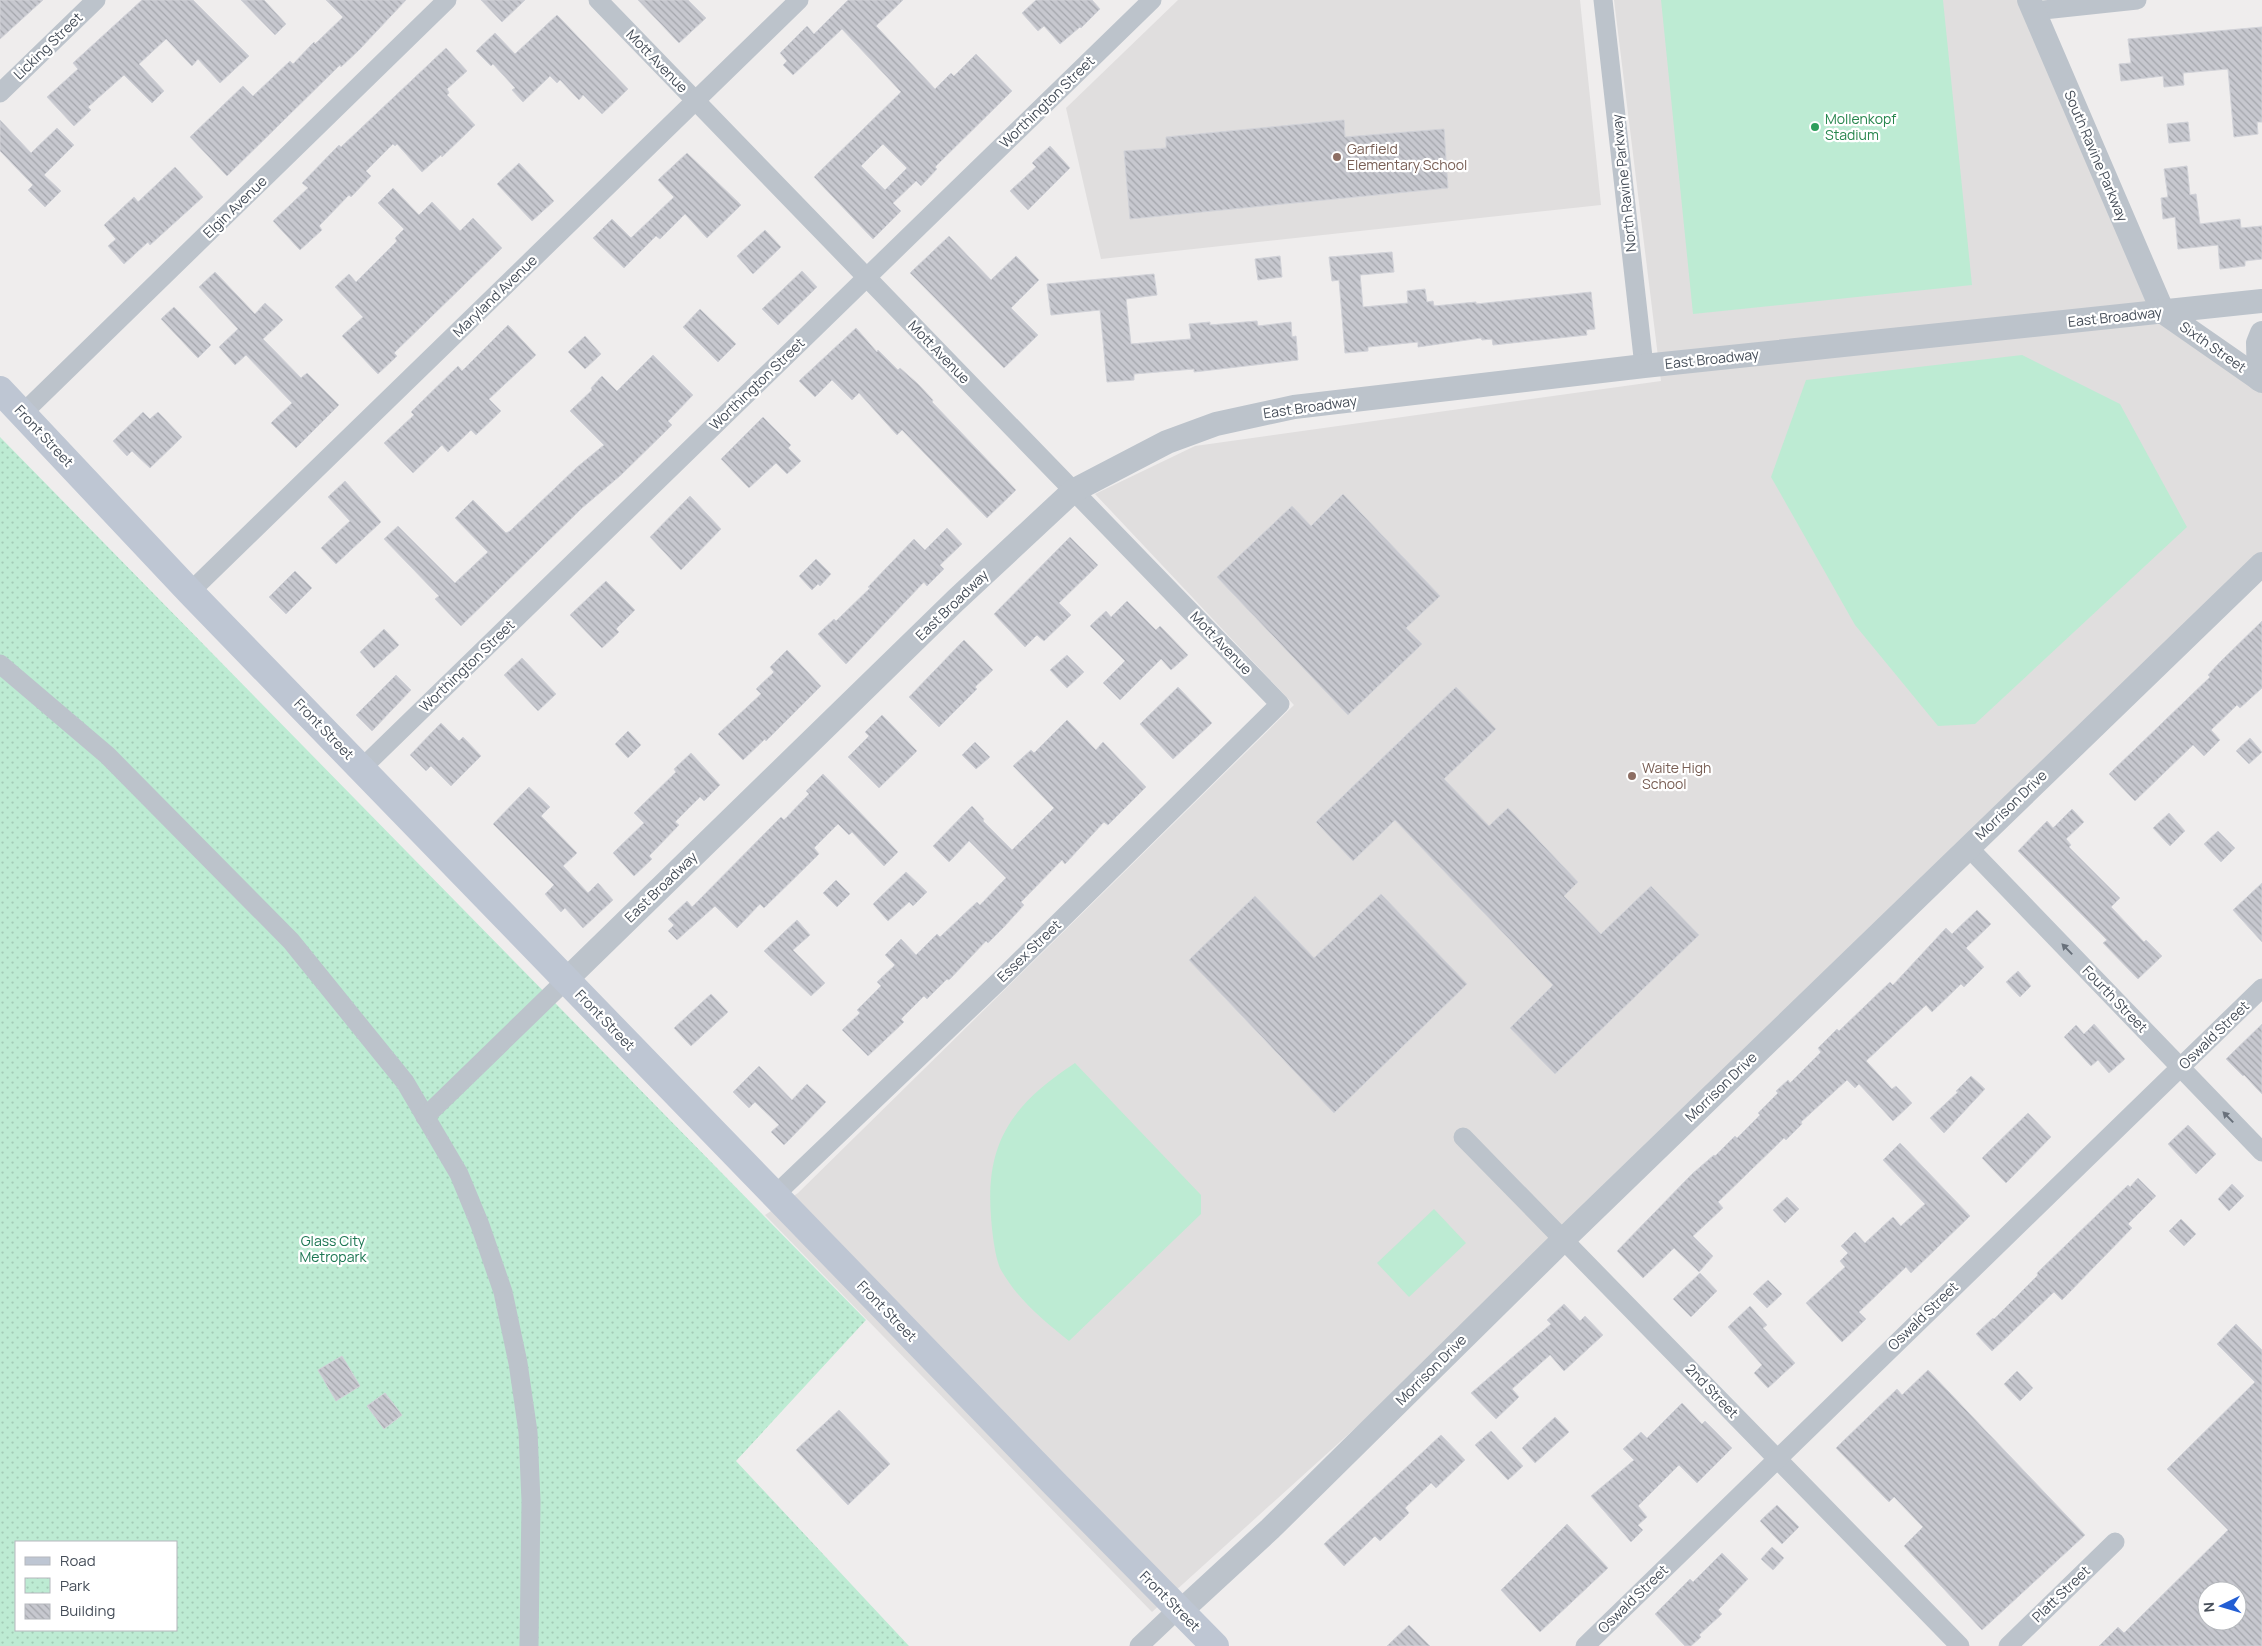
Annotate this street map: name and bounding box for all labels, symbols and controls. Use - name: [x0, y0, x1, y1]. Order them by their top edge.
- street label: Licking Street: [9, 8, 87, 83]
- street label: Mott Avenue: [622, 25, 692, 96]
- street label: Worthington Street: [995, 51, 1099, 152]
- street label: South Ravine Parkway: [2060, 87, 2133, 225]
- place label: Mollenkopf Stadium: [1825, 109, 1896, 144]
- street label: North Ravine Parkway: [1607, 113, 1640, 253]
- marker: Mollenkopf Stadium: [1809, 121, 1821, 133]
- place label: Garfield Elementary School: [1347, 139, 1467, 174]
- marker: Garfield Elementary School: [1331, 151, 1343, 163]
- street label: Elgin Avenue: [199, 171, 271, 242]
- street label: Maryland Avenue: [448, 251, 541, 341]
- street label: East Broadway: [2067, 302, 2163, 331]
- street label: Mott Avenue: [904, 316, 974, 387]
- street label: Sixth Street: [2176, 317, 2251, 377]
- street label: Worthington Street: [705, 333, 809, 434]
- street label: East Broadway: [1664, 344, 1760, 373]
- street label: East Broadway: [1262, 390, 1359, 422]
- street label: Front Street: [11, 401, 78, 471]
- street label: East Broadway: [911, 565, 993, 644]
- street label: Mott Avenue: [1186, 607, 1256, 678]
- street label: Worthington Street: [415, 615, 519, 716]
- street label: Front Street: [290, 694, 359, 764]
- place label: Waite High School: [1642, 758, 1711, 793]
- street label: Morrison Drive: [1971, 766, 2051, 844]
- marker: Waite High School: [1626, 770, 1638, 782]
- street label: East Broadway: [620, 847, 702, 926]
- street label: Essex Street: [993, 915, 1065, 986]
- one-way arrow: [2061, 943, 2073, 955]
- street label: Fourth Street: [2079, 961, 2152, 1037]
- street label: Front Street: [571, 985, 640, 1055]
- street label: Oswald Street: [2174, 996, 2253, 1073]
- street label: Morrison Drive: [1681, 1048, 1761, 1126]
- one-way arrow: [2222, 1111, 2234, 1123]
- park label: Glass City Metropark: [300, 1231, 367, 1266]
- street label: Front Street: [853, 1276, 922, 1346]
- street label: Oswald Street: [1883, 1277, 1962, 1354]
- street label: Morrison Drive: [1391, 1330, 1470, 1409]
- street label: 2nd Street: [1682, 1359, 1743, 1422]
- legend: [15, 1541, 178, 1631]
- text: Road: [60, 1550, 96, 1571]
- street label: Oswald Street: [1593, 1560, 1672, 1637]
- street label: Platt Street: [2028, 1561, 2094, 1626]
- street label: Front Street: [1136, 1566, 1205, 1635]
- text: Park: [60, 1575, 90, 1596]
- north arrow: [2197, 1581, 2247, 1631]
- text: Building: [60, 1600, 115, 1621]
- text: N: [2199, 1601, 2218, 1613]

